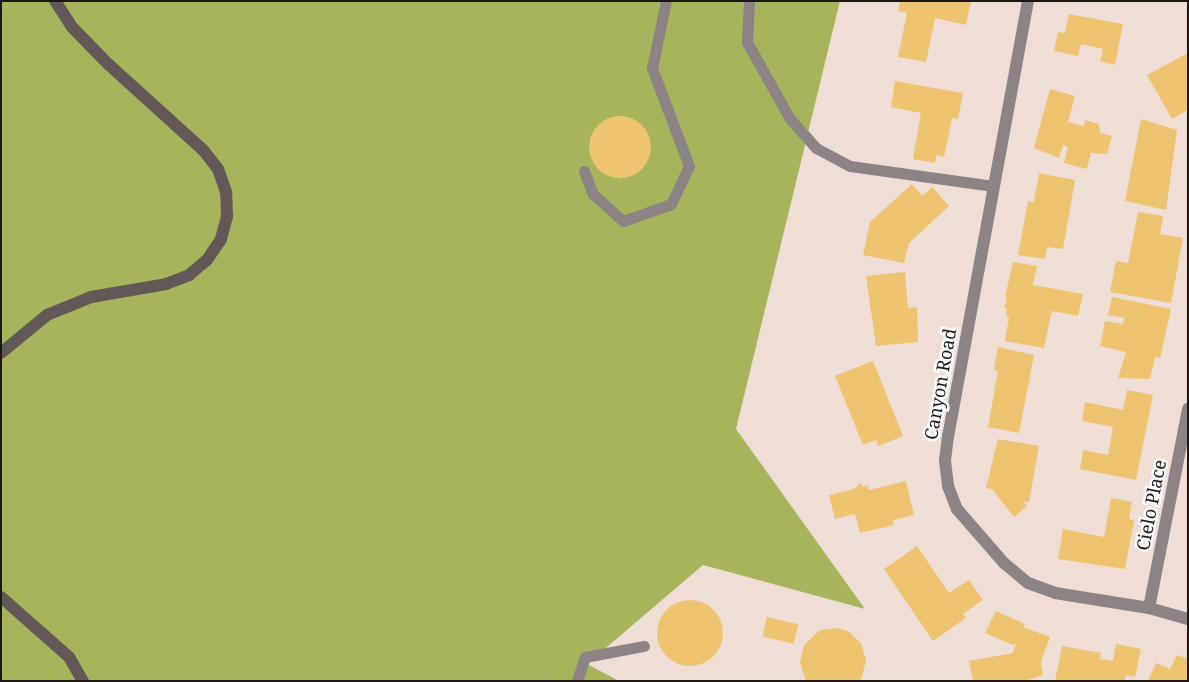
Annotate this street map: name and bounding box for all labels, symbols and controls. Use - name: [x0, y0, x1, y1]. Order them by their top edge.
- street label: Canyon Road: [920, 327, 960, 441]
- street label: Cielo Place: [1132, 458, 1170, 552]

